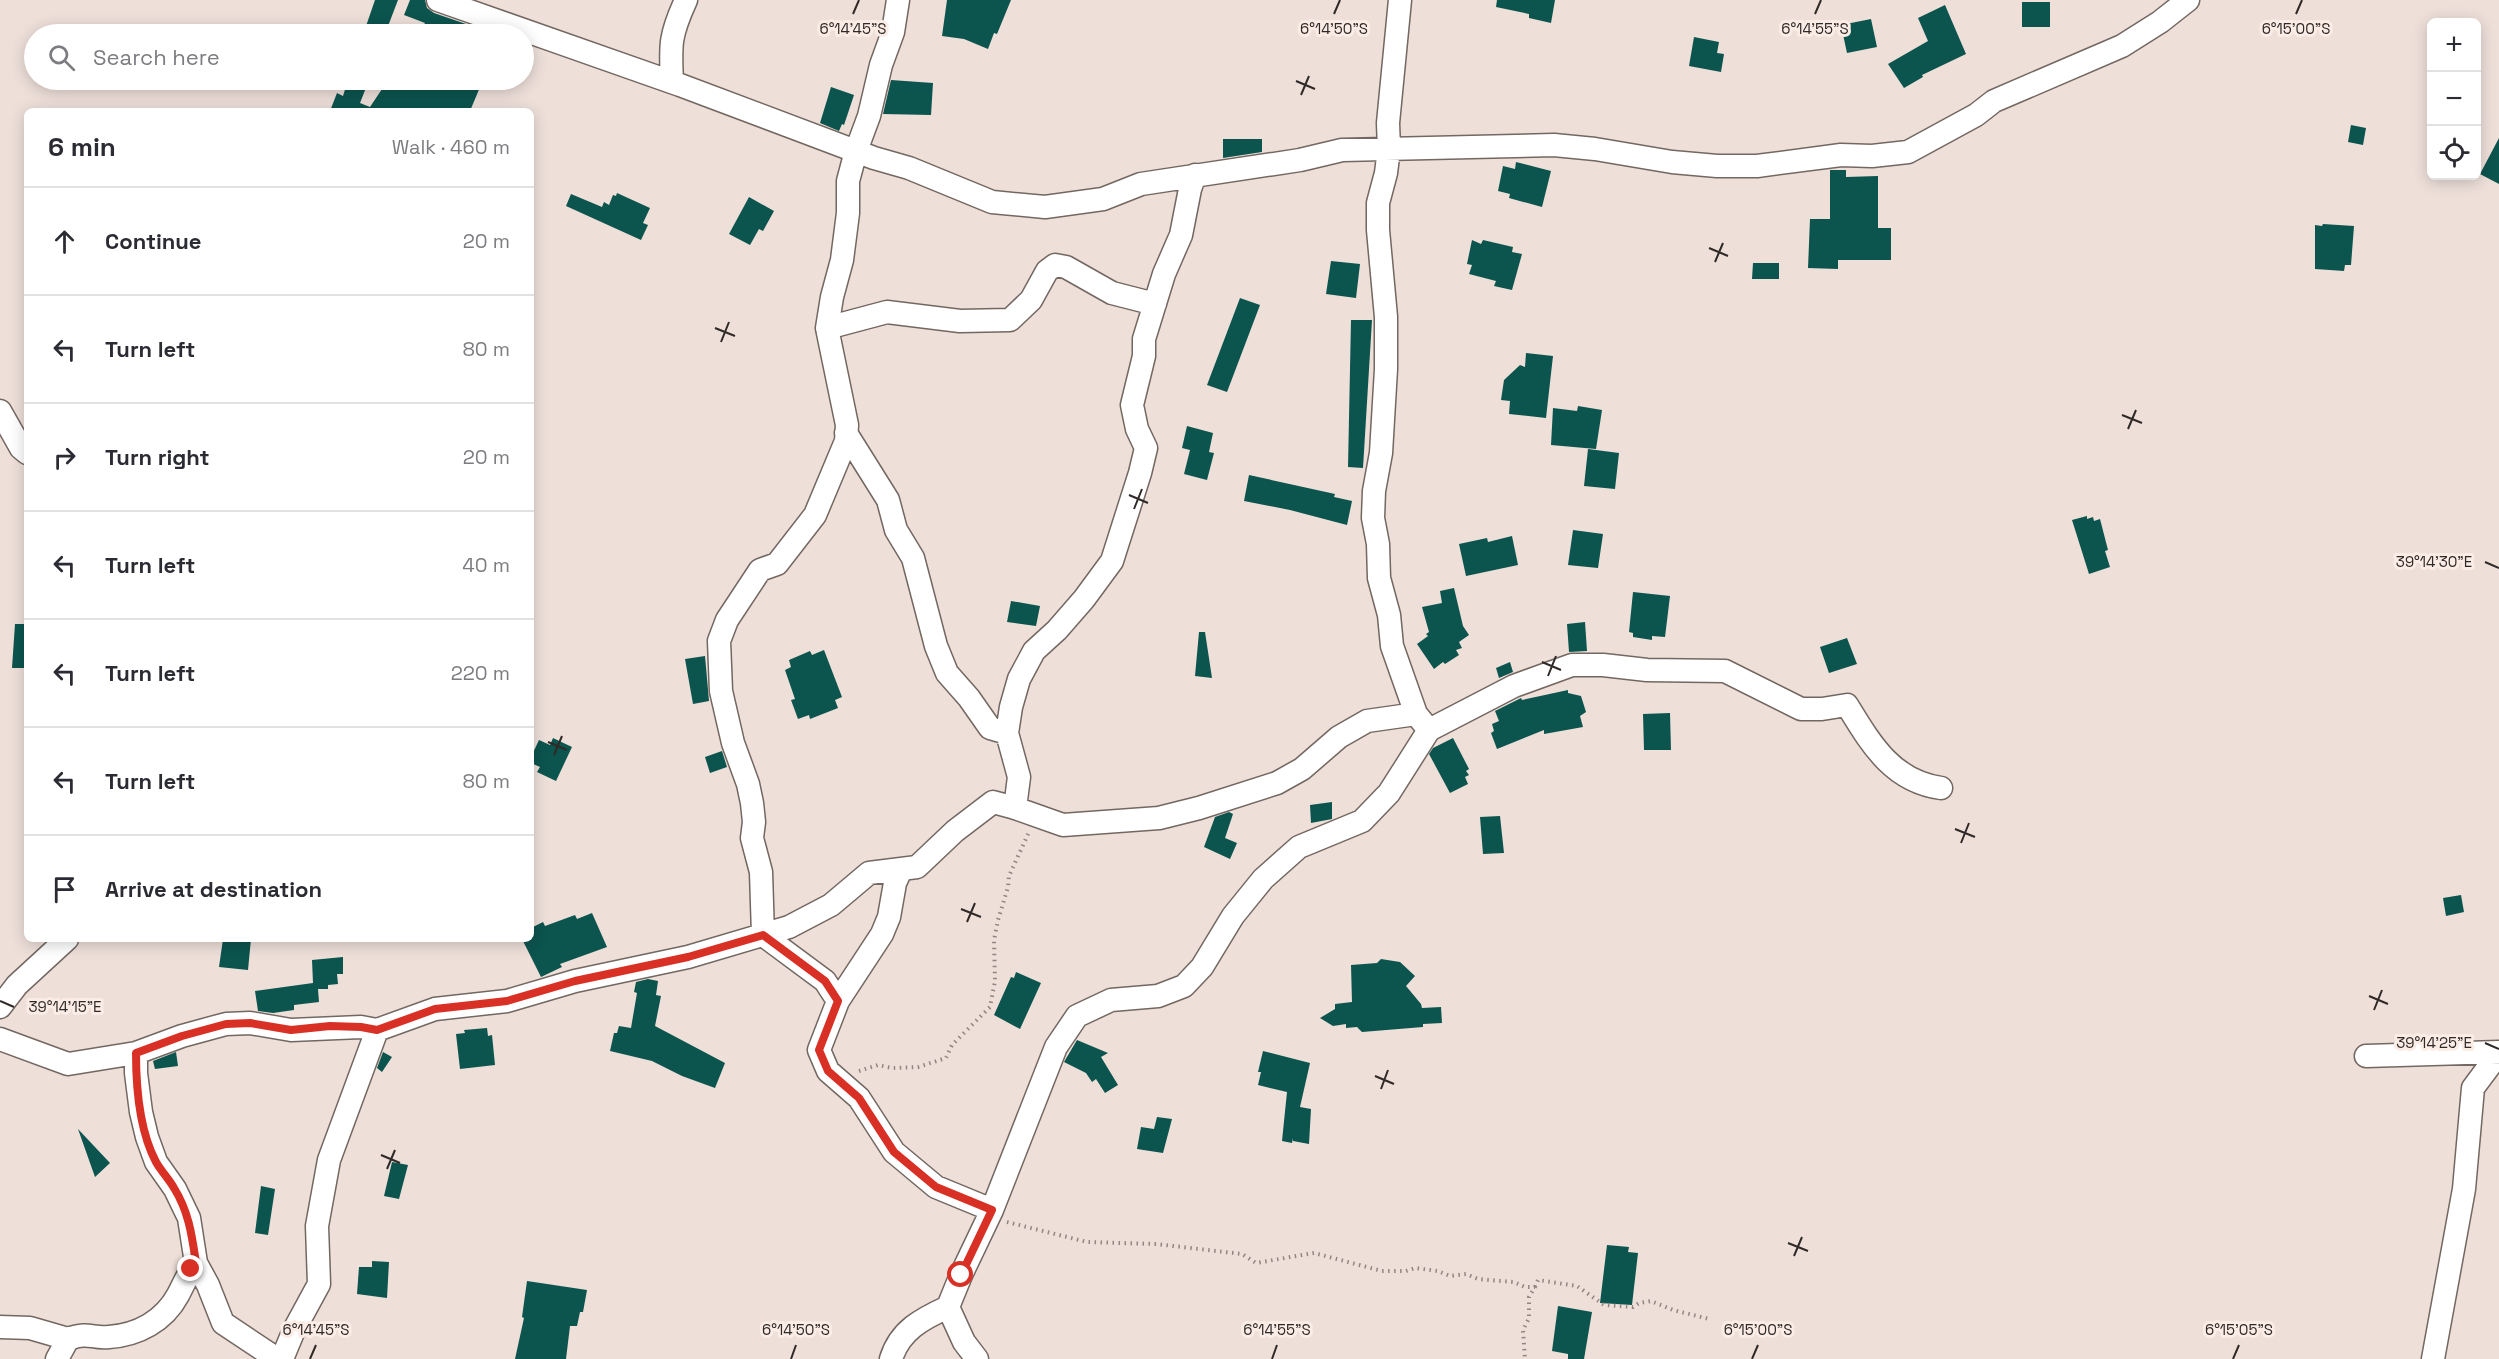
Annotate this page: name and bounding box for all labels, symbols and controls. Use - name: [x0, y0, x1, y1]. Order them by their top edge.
- map controls: [2427, 18, 2481, 180]
- button: +: [2427, 18, 2481, 72]
- text: 6°14'45"S: [819, 19, 887, 38]
- text: 6°14'50"S: [1300, 19, 1368, 38]
- text: 6°14'55"S: [1781, 19, 1849, 38]
- text: 6°15'00"S: [2262, 19, 2330, 38]
- search box: [24, 24, 534, 90]
- icon: search: [45, 41, 78, 74]
- text: Search here: [93, 43, 220, 71]
- button: −: [2427, 72, 2481, 126]
- button: locate: [2427, 126, 2481, 180]
- text: 6 min: [48, 130, 116, 164]
- text: Walk · 460 m: [392, 134, 510, 160]
- icon: ahead: [48, 225, 81, 258]
- text: Continue: [105, 227, 201, 255]
- text: 20 m: [463, 228, 510, 254]
- icon: left: [48, 333, 81, 366]
- text: Turn left: [105, 335, 195, 363]
- text: 80 m: [462, 336, 510, 362]
- icon: right: [48, 441, 81, 474]
- text: Turn right: [105, 443, 210, 471]
- text: 20 m: [463, 444, 510, 470]
- icon: left: [48, 549, 81, 582]
- text: Turn left: [105, 551, 195, 579]
- text: 40 m: [462, 552, 510, 578]
- text: 39°14'30"E: [2396, 552, 2472, 571]
- icon: left: [48, 657, 81, 690]
- text: Turn left: [105, 659, 195, 687]
- text: 220 m: [451, 660, 510, 686]
- icon: left: [48, 765, 81, 798]
- text: Turn left: [105, 767, 195, 795]
- text: 80 m: [462, 768, 510, 794]
- icon: arrive: [48, 873, 81, 906]
- text: Arrive at destination: [105, 875, 322, 903]
- text: 39°14'15"E: [29, 997, 101, 1016]
- text: 39°14'25"E: [2396, 1033, 2472, 1052]
- route end: [177, 1255, 203, 1281]
- route start: [947, 1261, 973, 1287]
- text: 6°14'45"S: [282, 1320, 350, 1339]
- text: 6°14'50"S: [762, 1320, 830, 1339]
- text: 6°14'55"S: [1243, 1320, 1311, 1339]
- text: 6°15'00"S: [1724, 1320, 1792, 1339]
- text: 6°15'05"S: [2205, 1320, 2273, 1339]

